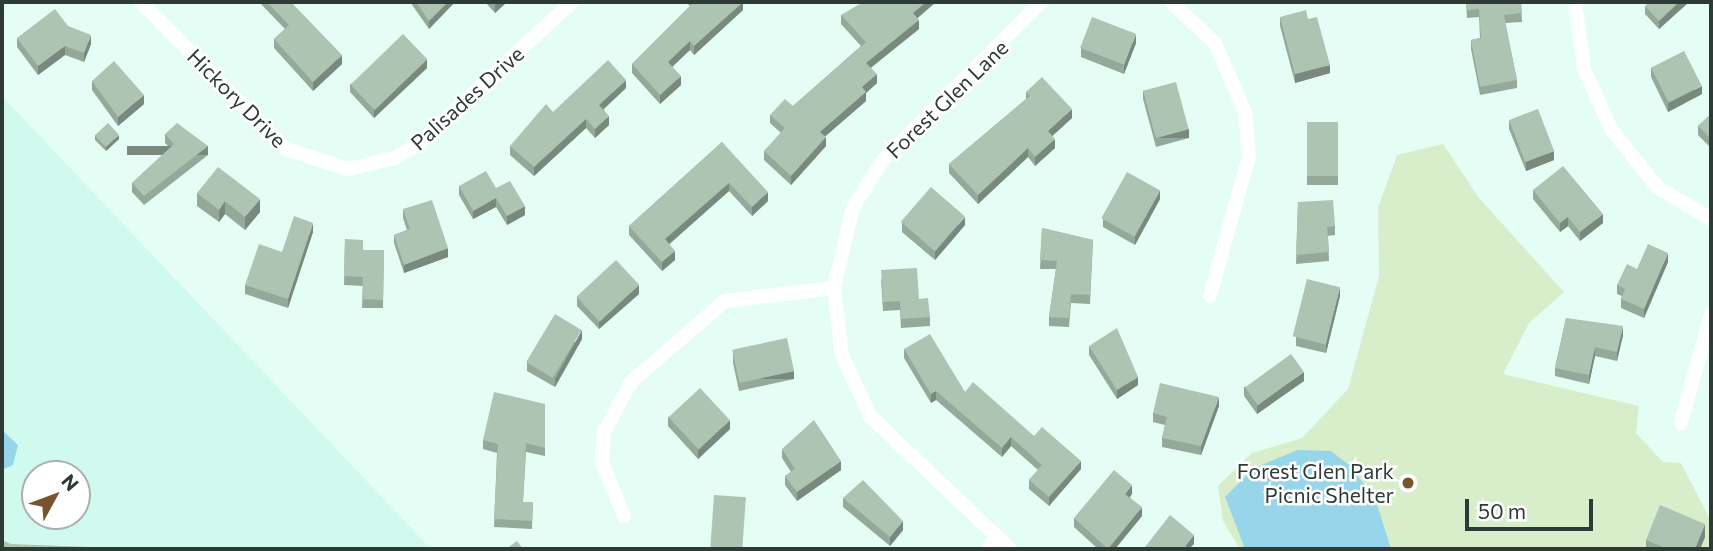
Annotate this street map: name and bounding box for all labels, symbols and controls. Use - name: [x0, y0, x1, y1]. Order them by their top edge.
- street label: Forest Glen Lane: [881, 35, 1013, 163]
- street label: Palisades Drive: [405, 41, 529, 155]
- street label: Hickory Drive: [182, 43, 292, 153]
- place label: Forest Glen Park Picnic Shelter: [1237, 458, 1394, 508]
- north arrow: [21, 460, 91, 530]
- text: N: [57, 469, 84, 495]
- marker: Forest Glen Park Picnic Shelter: [1400, 475, 1416, 491]
- scale bar: [1468, 484, 1596, 528]
- text: 50 m: [1478, 498, 1526, 523]

